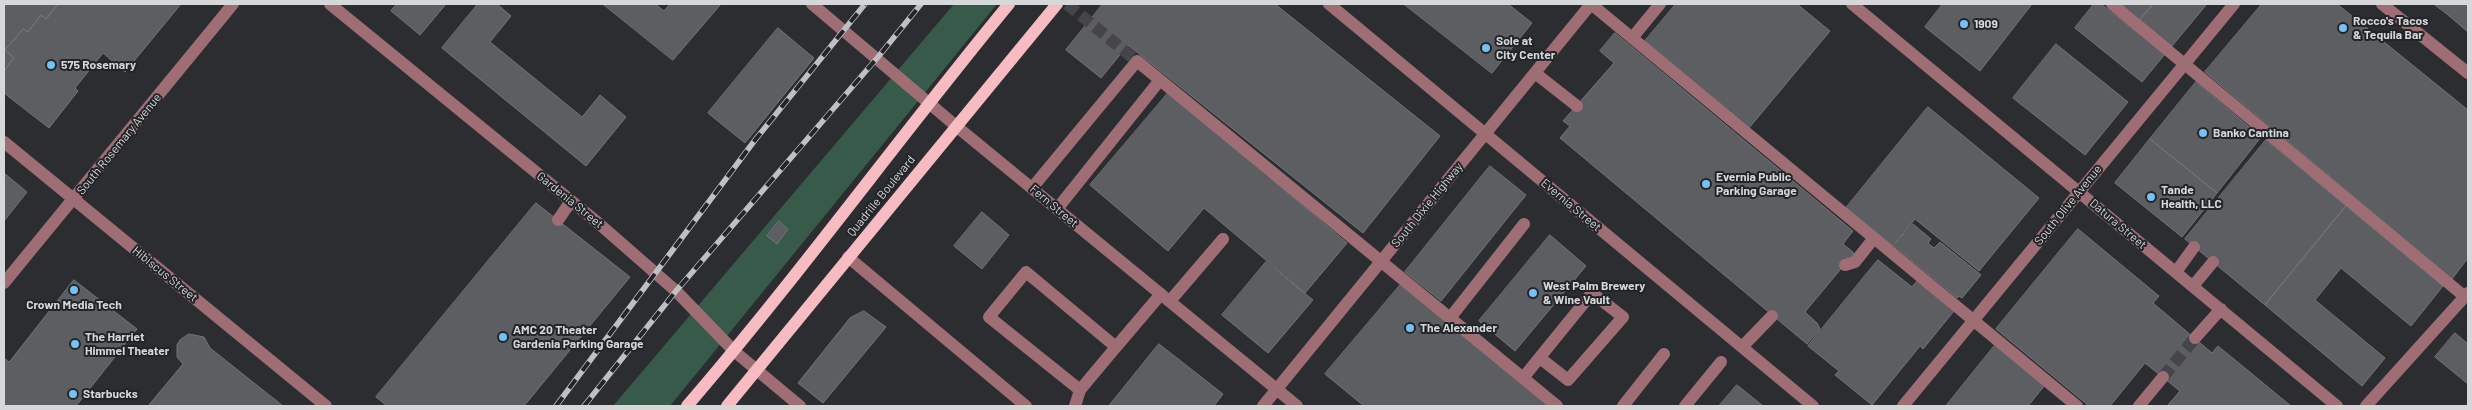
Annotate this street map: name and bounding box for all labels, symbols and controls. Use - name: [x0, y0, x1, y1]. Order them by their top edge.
- place label: Rocco's Tacos & Tequila Bar: [2353, 14, 2428, 42]
- place label: 1909: [1974, 17, 1998, 31]
- marker: 1909: [1958, 18, 1970, 30]
- marker: Rocco's Tacos & Tequila Bar: [2337, 22, 2349, 34]
- place label: Sole at City Center: [1496, 34, 1555, 62]
- marker: Sole at City Center: [1480, 42, 1492, 54]
- place label: 575 Rosemary: [61, 58, 136, 72]
- marker: 575 Rosemary: [45, 59, 57, 71]
- street label: South Rosemary Avenue: [74, 90, 164, 198]
- place label: Banko Cantina: [2213, 126, 2289, 140]
- marker: Banko Cantina: [2197, 127, 2209, 139]
- street label: Quadrille Boulevard: [844, 153, 918, 239]
- street label: South Dixie Highway: [1388, 160, 1466, 250]
- street label: South Olive Avenue: [2031, 162, 2105, 248]
- street label: Gardenia Street: [534, 169, 606, 231]
- place label: Evernia Public Parking Garage: [1716, 170, 1797, 198]
- street label: Evernia Street: [1538, 176, 1604, 234]
- marker: Evernia Public Parking Garage: [1700, 178, 1712, 190]
- street label: Fern Street: [1027, 182, 1081, 230]
- place label: Tande Health, LLC: [2161, 183, 2222, 211]
- marker: Tande Health, LLC: [2145, 191, 2157, 203]
- street label: Datura Street: [2087, 196, 2149, 252]
- street label: Hibiscus Street: [129, 243, 201, 305]
- place label: West Palm Brewery & Wine Vault: [1543, 279, 1645, 307]
- marker: Crown Media Tech: [68, 284, 80, 296]
- marker: West Palm Brewery & Wine Vault: [1527, 287, 1539, 299]
- place label: Crown Media Tech: [26, 298, 122, 312]
- place label: The Alexander: [1420, 321, 1497, 335]
- marker: The Alexander: [1404, 322, 1416, 334]
- place label: AMC 20 Theater Gardenia Parking Garage: [513, 323, 644, 351]
- place label: The Harriet Himmel Theater: [85, 330, 169, 358]
- marker: AMC 20 Theater Gardenia Parking Garage: [497, 331, 509, 343]
- marker: The Harriet Himmel Theater: [69, 338, 81, 350]
- place label: Starbucks: [83, 387, 138, 401]
- marker: Starbucks: [67, 388, 79, 400]

